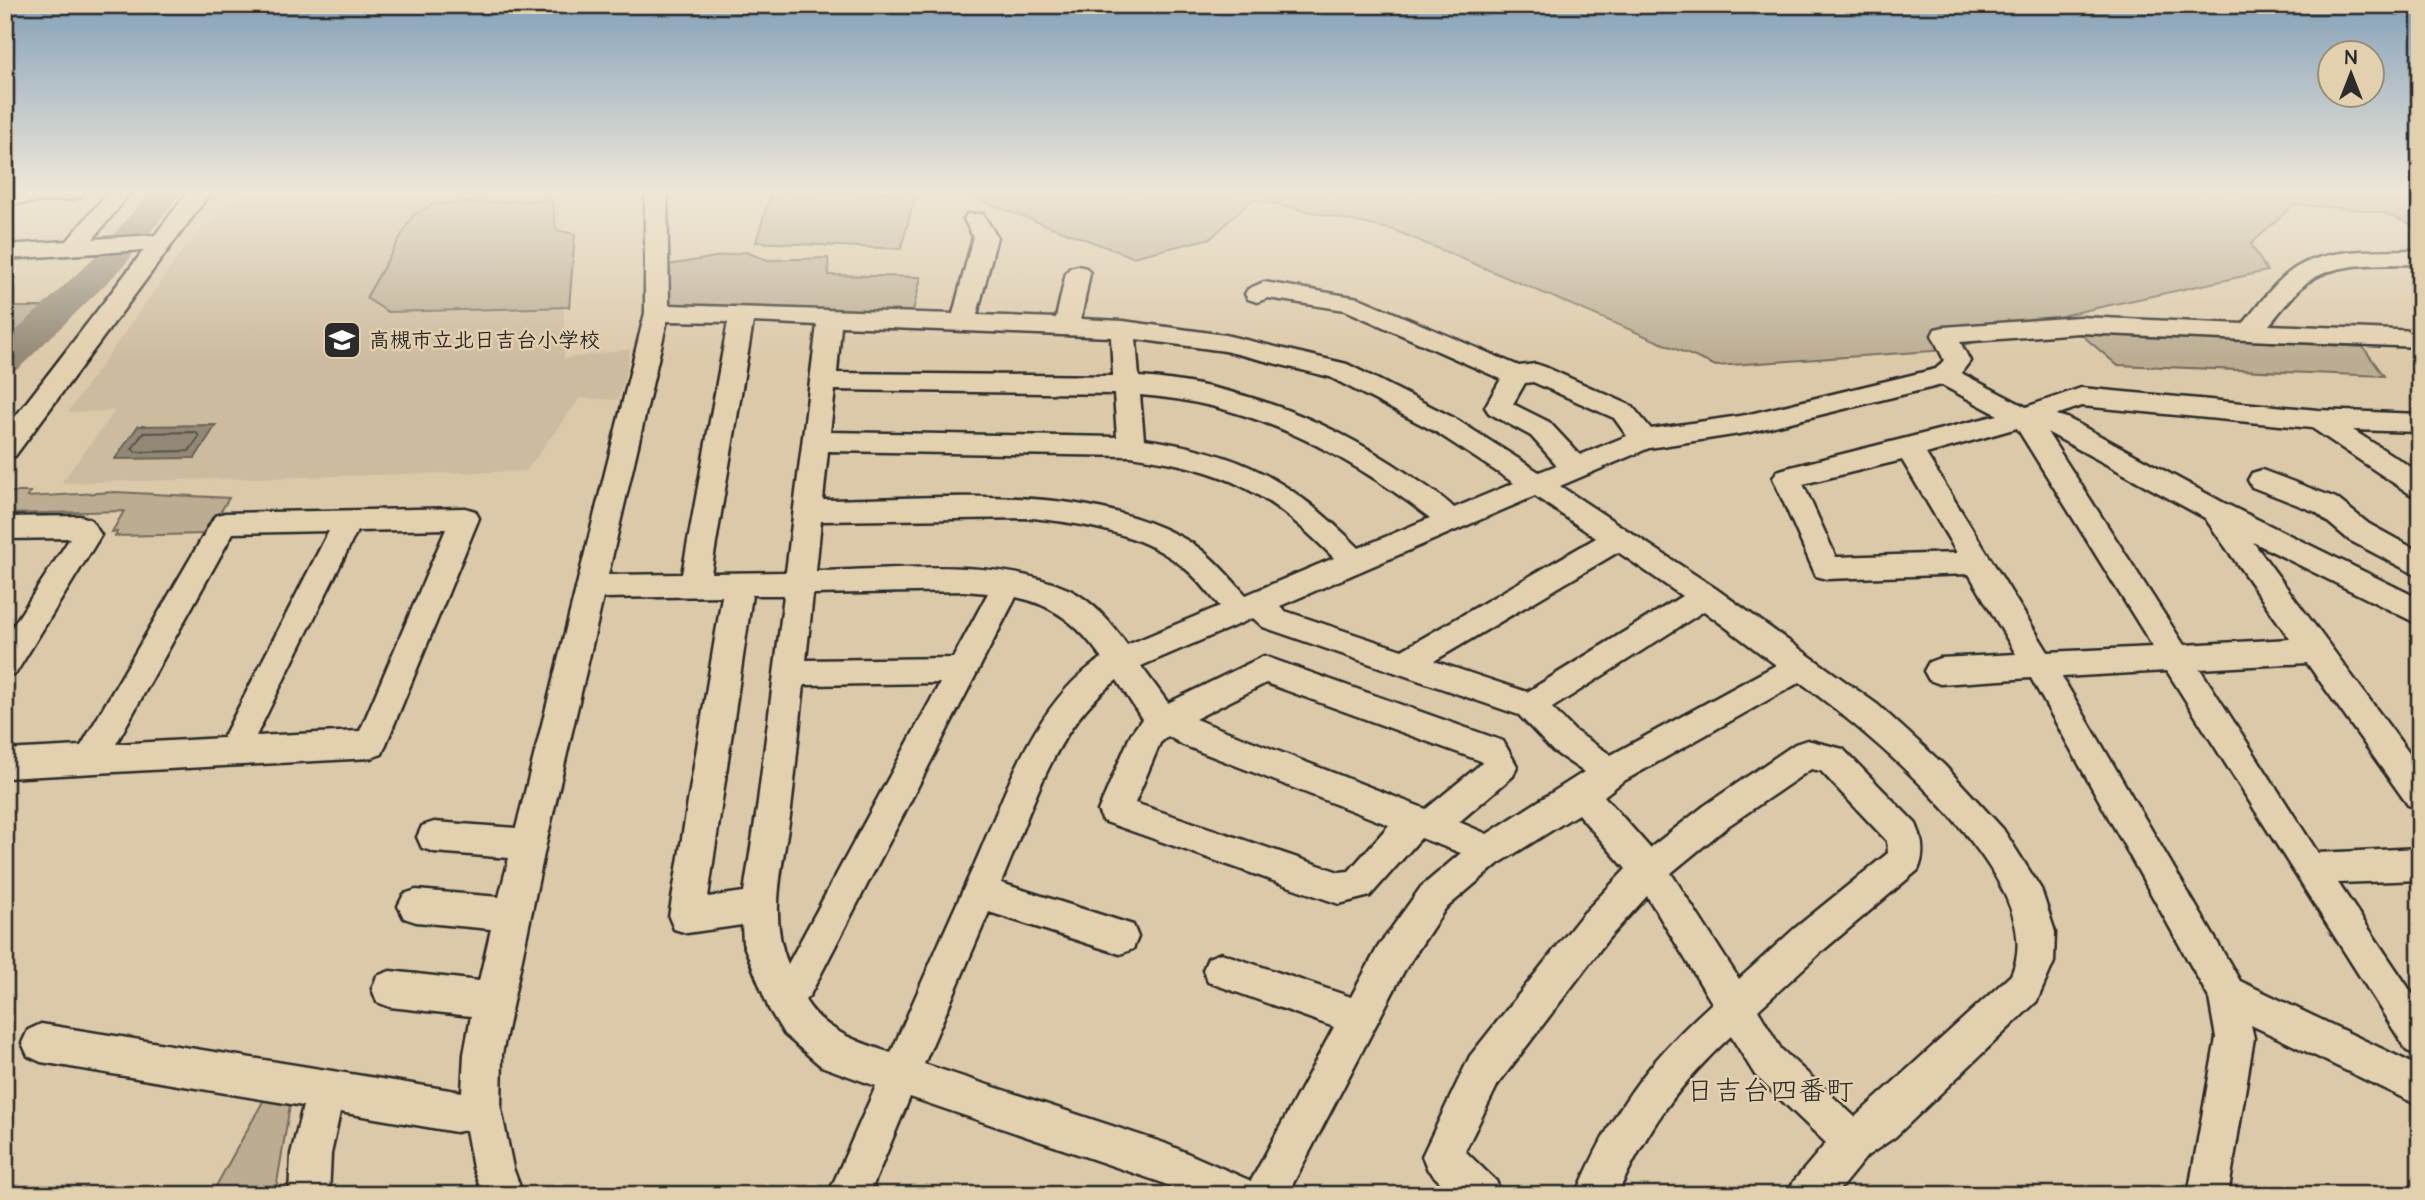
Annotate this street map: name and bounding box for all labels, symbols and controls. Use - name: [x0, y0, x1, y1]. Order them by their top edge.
- north arrow: [2316, 38, 2386, 108]
- text: N: [2345, 45, 2357, 72]
- school or university icon: 高槻市立北日吉台小学校: [321, 319, 363, 361]
- place label: 高槻市立北日吉台小学校: [369, 326, 600, 355]
- district label: 日吉台四番町: [1686, 1072, 1854, 1111]

